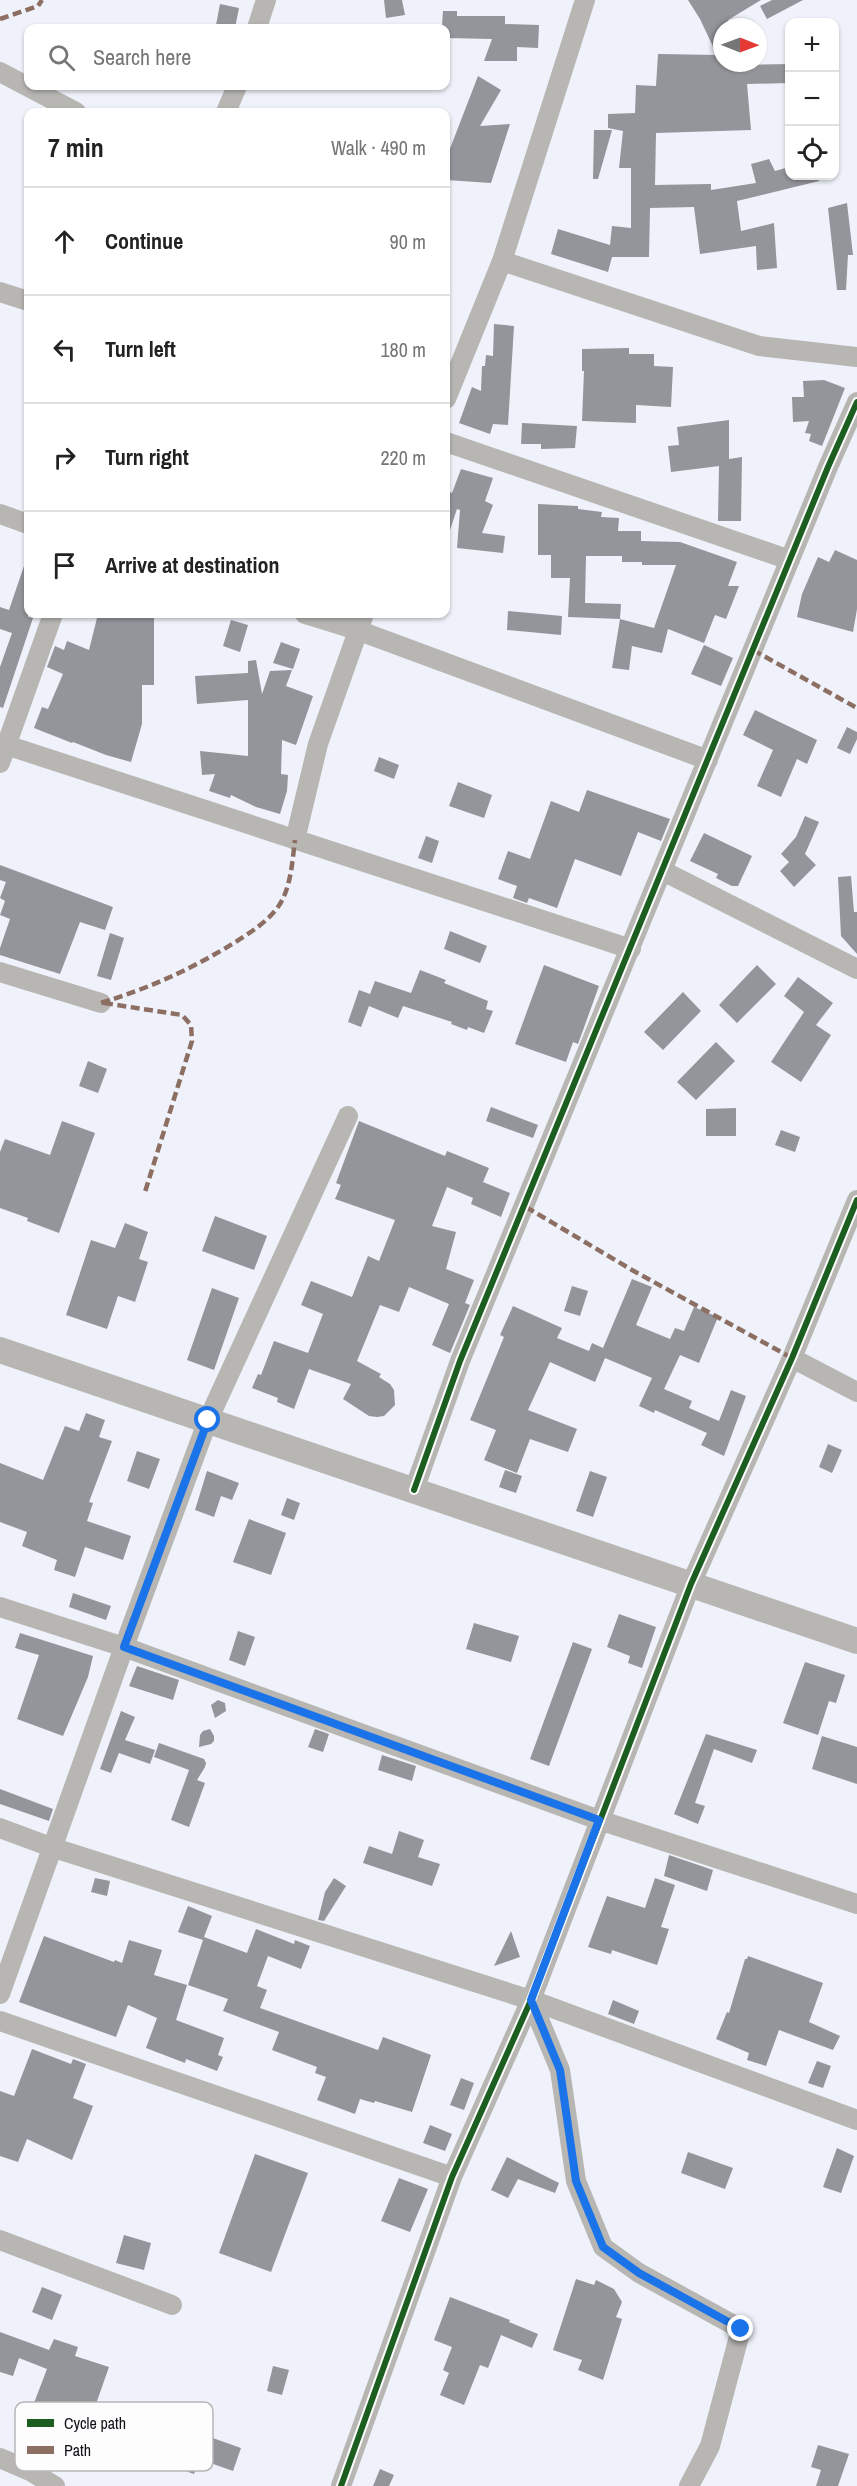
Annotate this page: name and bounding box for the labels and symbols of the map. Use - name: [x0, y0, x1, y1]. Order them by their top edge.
- north arrow: [713, 18, 767, 72]
- route start: [194, 1406, 220, 1432]
- route end: [727, 2315, 753, 2341]
- legend: [15, 2402, 213, 2471]
- text: Cycle path: [64, 2412, 126, 2434]
- text: Path: [64, 2439, 91, 2461]

